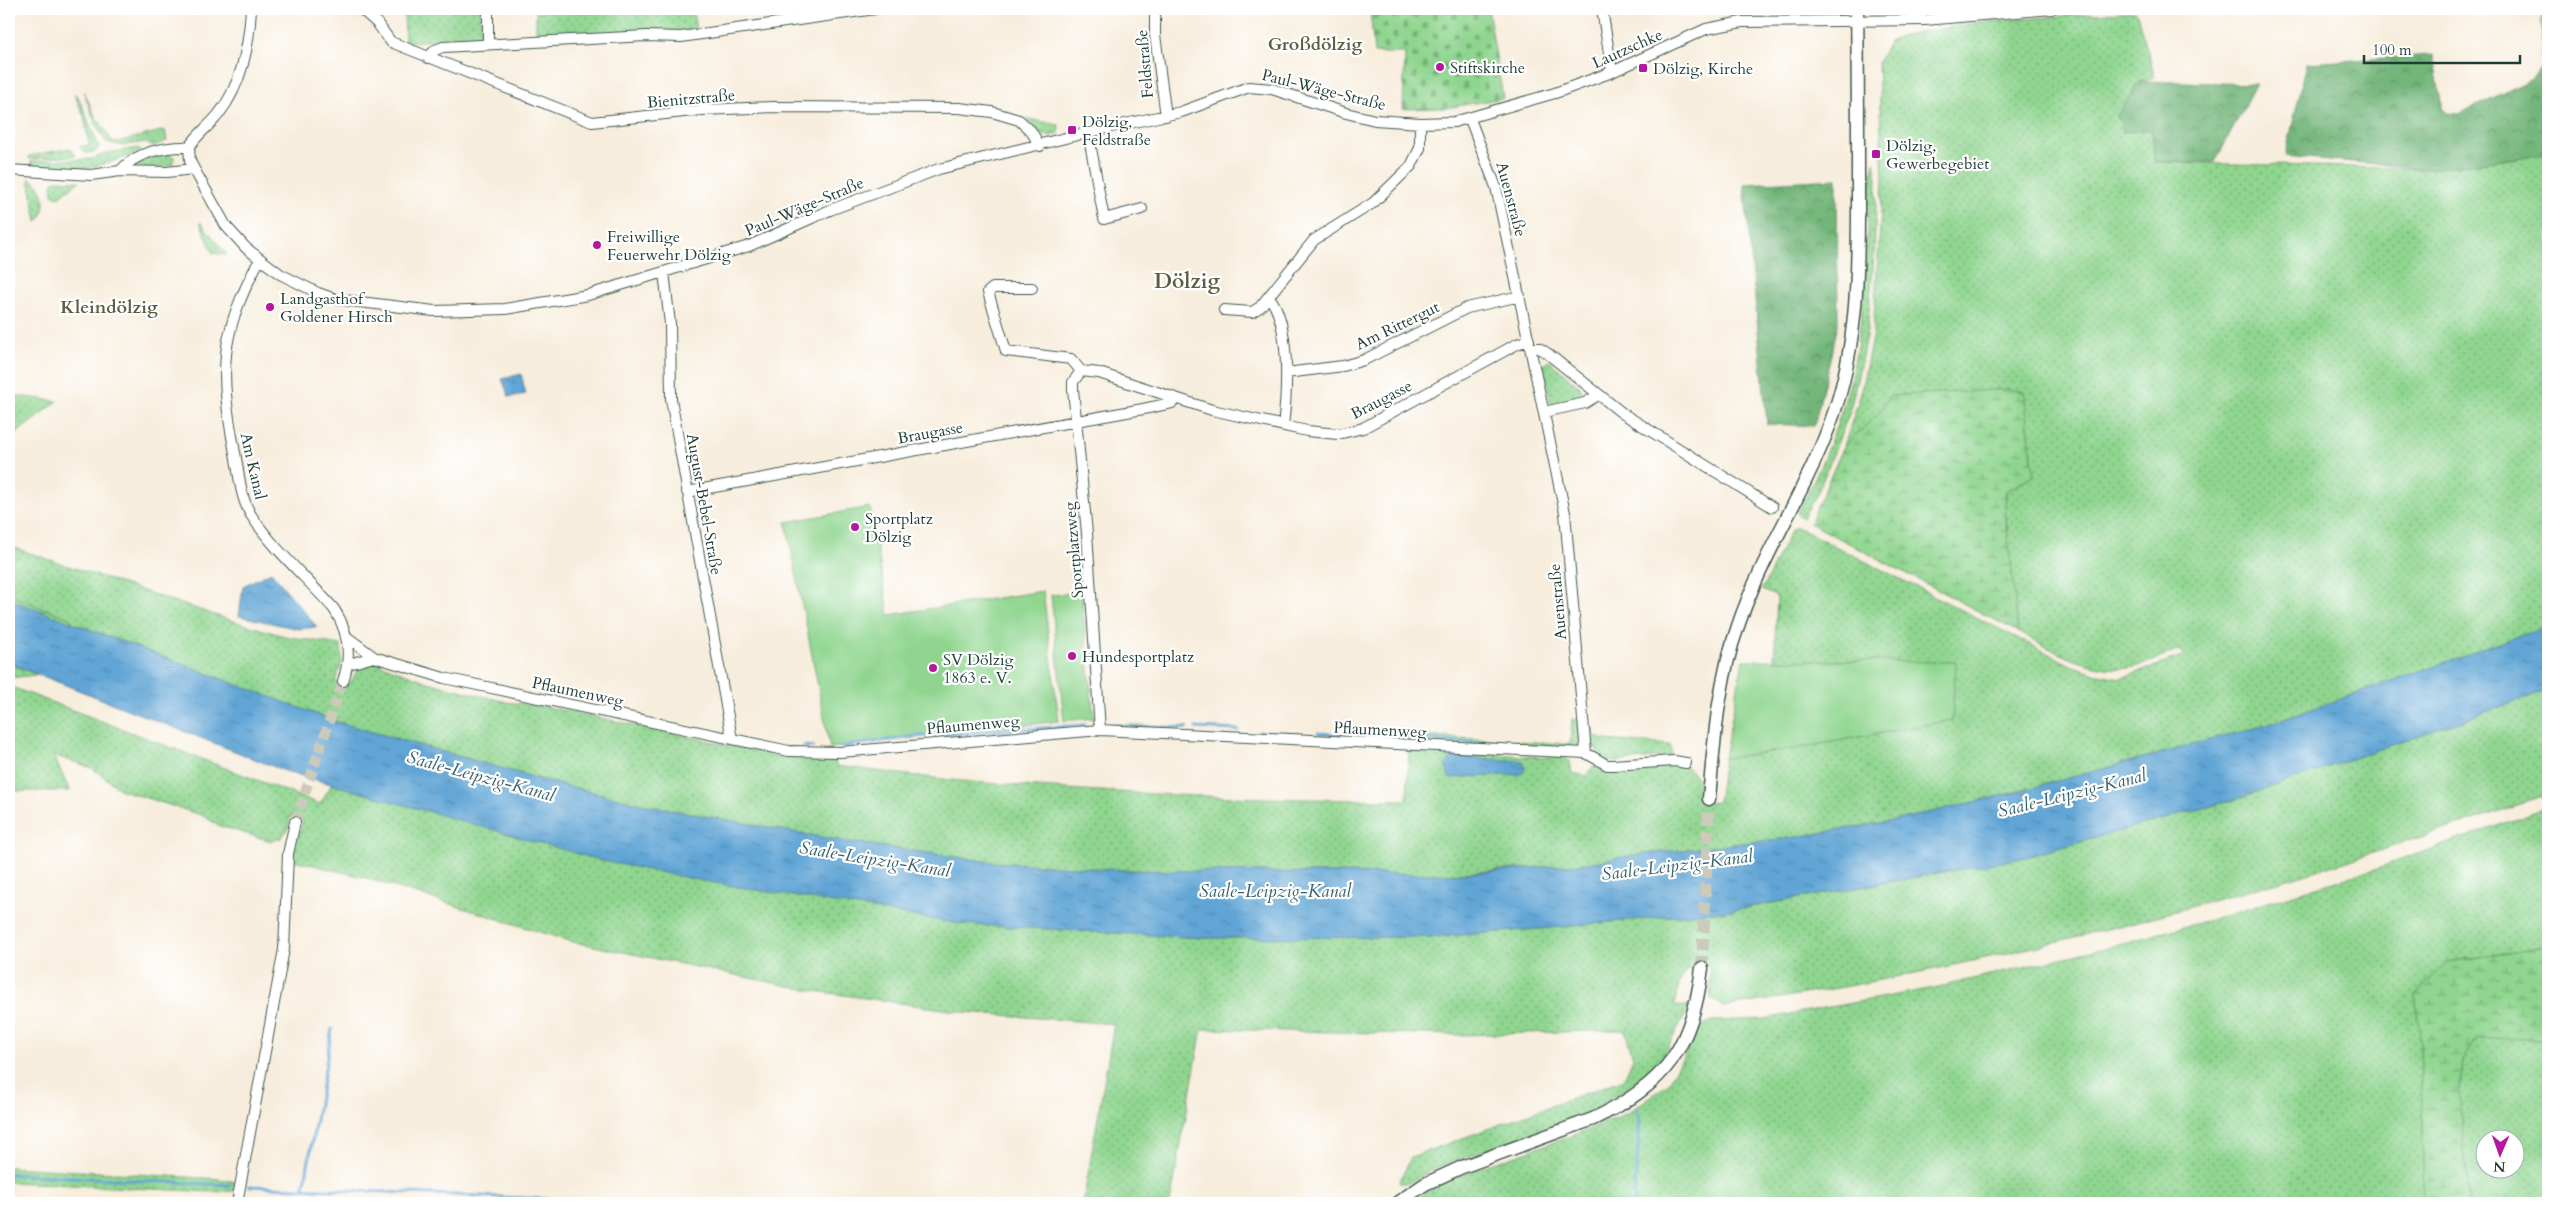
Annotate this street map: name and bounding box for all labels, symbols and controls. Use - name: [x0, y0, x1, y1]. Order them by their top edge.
- street label: Lautzschke: [1589, 24, 1666, 74]
- street label: Feldstraße: [1131, 29, 1159, 99]
- district label: Großdölzig: [1268, 32, 1362, 57]
- scale bar: [2364, 32, 2521, 64]
- text: 100 m: [2372, 40, 2412, 60]
- place label: Stiftskirche: [1450, 57, 1525, 79]
- place label: Dölzig, Kirche: [1653, 58, 1753, 80]
- marker: Stiftskirche: [1434, 61, 1446, 73]
- marker: Dölzig, Kirche: [1637, 62, 1649, 74]
- street label: Paul-Wäge-Straße: [1259, 64, 1388, 116]
- street label: Bienitzstraße: [646, 84, 736, 114]
- place label: Dölzig, Feldstraße: [1082, 111, 1151, 151]
- marker: Dölzig, Feldstraße: [1066, 124, 1078, 136]
- place label: Dölzig, Gewerbegebiet: [1886, 135, 1989, 175]
- marker: Dölzig, Gewerbegebiet: [1870, 148, 1882, 160]
- street label: Auenstraße: [1491, 159, 1532, 239]
- street label: Paul-Wäge-Straße: [742, 172, 867, 242]
- place label: Freiwillige Feuerwehr Dölzig: [607, 226, 731, 266]
- marker: Freiwillige Feuerwehr Dölzig: [591, 239, 603, 251]
- district label: Dölzig: [1154, 267, 1220, 296]
- place label: Landgasthof Goldener Hirsch: [280, 288, 393, 328]
- district label: Kleindölzig: [60, 295, 158, 320]
- street label: Am Rittergut: [1352, 296, 1443, 356]
- marker: Landgasthof Goldener Hirsch: [264, 301, 276, 313]
- street label: Braugasse: [1347, 375, 1416, 425]
- street label: Braugasse: [896, 416, 965, 450]
- street label: Am Kanal: [235, 431, 271, 502]
- street label: August-Bebel-Straße: [681, 432, 727, 577]
- street label: Sportplatzweg: [1059, 501, 1089, 599]
- place label: Sportplatz Dölzig: [865, 508, 933, 548]
- marker: Sportplatz Dölzig: [849, 521, 861, 533]
- street label: Auenstraße: [1544, 563, 1572, 641]
- place label: Hundesportplatz: [1082, 646, 1194, 668]
- place label: SV Dölzig 1863 e. V.: [943, 649, 1013, 689]
- marker: Hundesportplatz: [1066, 650, 1078, 662]
- marker: SV Dölzig 1863 e. V.: [927, 662, 939, 674]
- street label: Pflaumenweg: [530, 672, 626, 712]
- street label: Pflaumenweg: [926, 710, 1021, 740]
- street label: Pflaumenweg: [1333, 717, 1427, 743]
- water label: Saale-Leipzig-Kanal: [404, 745, 559, 809]
- water label: Saale-Leipzig-Kanal: [1995, 763, 2150, 824]
- water label: Saale-Leipzig-Kanal: [798, 835, 953, 884]
- water label: Saale-Leipzig-Kanal: [1600, 844, 1755, 887]
- water label: Saale-Leipzig-Kanal: [1199, 879, 1352, 904]
- north arrow: [2474, 1130, 2524, 1180]
- text: N: [2493, 1157, 2506, 1176]

